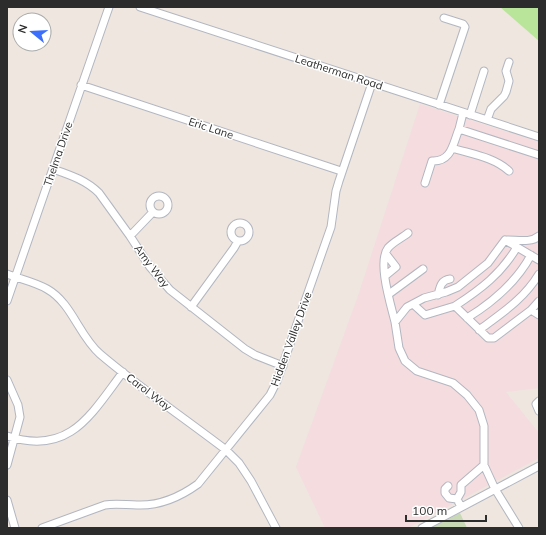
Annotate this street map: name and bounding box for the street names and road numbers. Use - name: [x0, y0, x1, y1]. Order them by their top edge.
- street label: Leatherman Road: [293, 51, 385, 93]
- street label: Eric Lane: [187, 114, 235, 142]
- street label: Thelma Drive: [40, 120, 76, 188]
- street label: Amy Way: [131, 242, 173, 290]
- street label: Hidden Valley Drive: [267, 290, 315, 388]
- street label: Carol Way: [123, 370, 175, 414]

